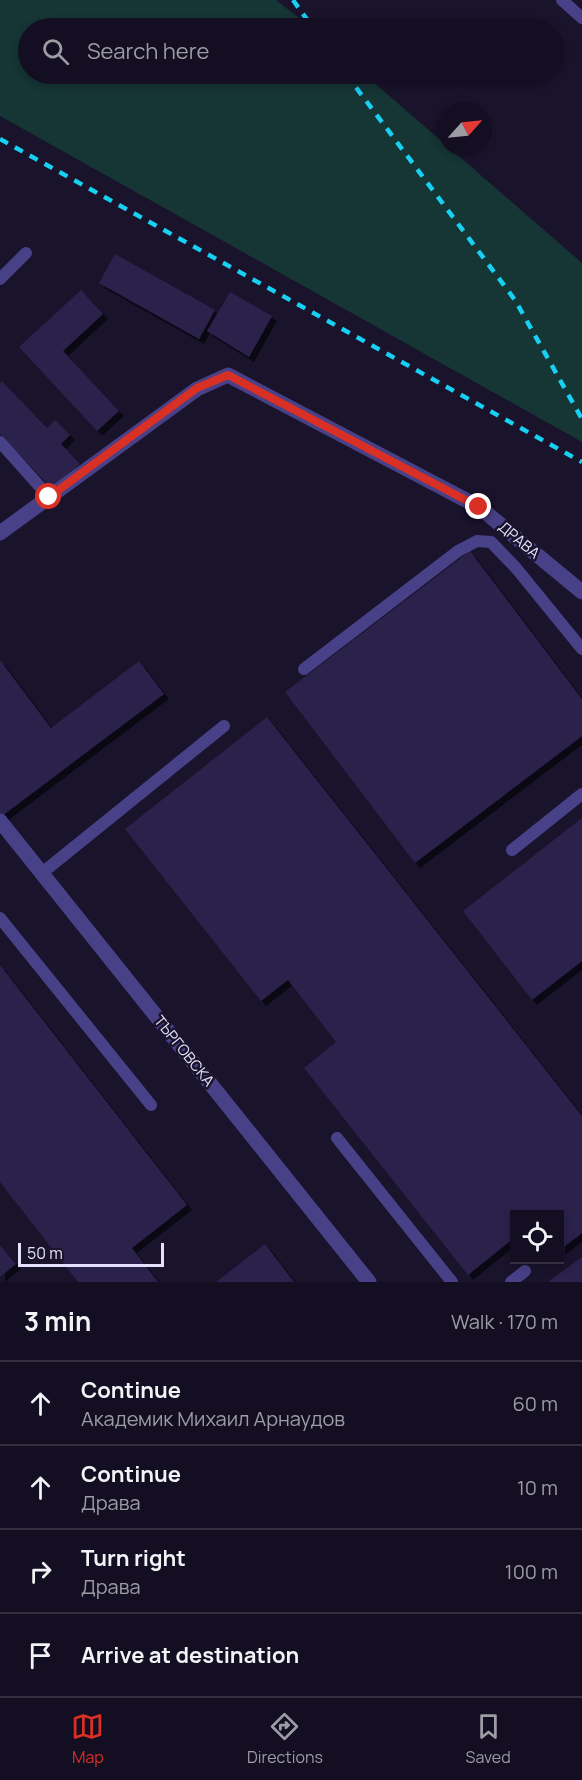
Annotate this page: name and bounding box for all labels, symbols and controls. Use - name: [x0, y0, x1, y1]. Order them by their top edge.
- search box: [18, 18, 564, 84]
- icon: search: [39, 35, 72, 68]
- text: Search here: [87, 36, 209, 66]
- north arrow: [438, 102, 492, 156]
- route start: [35, 483, 61, 509]
- route end: [465, 493, 491, 519]
- street label: ДРАВА: [494, 516, 545, 563]
- street label: ТЪРГОВСКА: [149, 1011, 220, 1091]
- map controls: [510, 1210, 564, 1264]
- button: locate: [510, 1210, 564, 1264]
- scale bar: [18, 1240, 164, 1268]
- text: 50 m: [27, 1242, 63, 1264]
- text: 3 min: [24, 1303, 91, 1339]
- text: Walk · 170 m: [451, 1308, 558, 1335]
- text: Continue: [81, 1375, 181, 1405]
- icon: ahead: [24, 1387, 57, 1420]
- text: 60 m: [512, 1390, 558, 1417]
- text: Академик Михаил Арнаудов: [81, 1405, 345, 1432]
- text: Continue: [81, 1459, 181, 1489]
- icon: ahead: [24, 1471, 57, 1504]
- text: 10 m: [517, 1474, 558, 1501]
- text: Драва: [81, 1489, 141, 1516]
- text: Turn right: [81, 1543, 186, 1573]
- icon: right: [24, 1555, 57, 1588]
- text: 100 m: [505, 1558, 558, 1585]
- text: Драва: [81, 1573, 141, 1600]
- icon: arrive: [24, 1639, 57, 1672]
- text: Arrive at destination: [81, 1640, 299, 1670]
- tab: Map: [71, 1710, 104, 1768]
- tab: Directions: [247, 1710, 323, 1768]
- tab: Saved: [466, 1710, 511, 1768]

